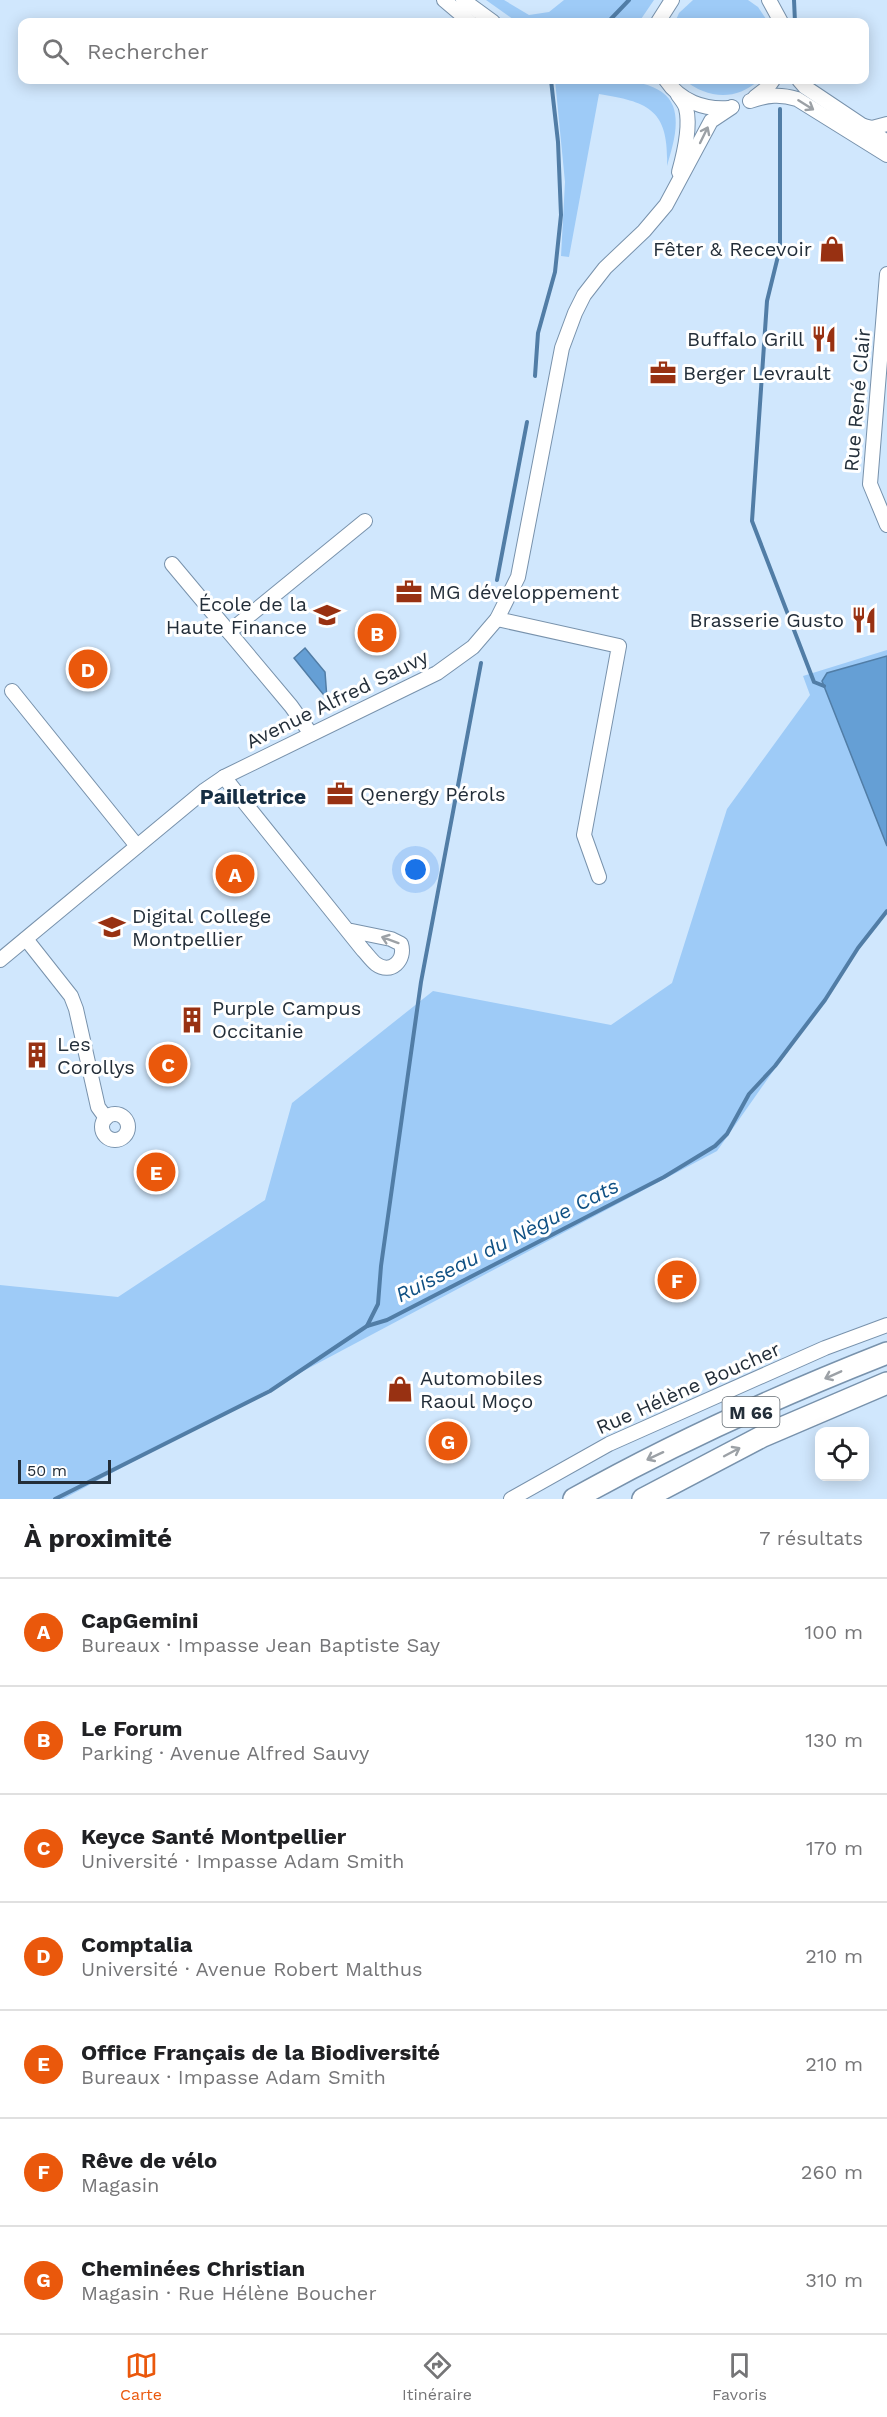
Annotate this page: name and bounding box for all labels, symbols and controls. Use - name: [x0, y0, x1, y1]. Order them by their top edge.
- search box: [18, 18, 869, 84]
- icon: search: [39, 35, 72, 68]
- text: Rechercher: [87, 39, 209, 64]
- one-way arrow: [797, 99, 814, 111]
- one-way arrow: [699, 127, 710, 145]
- shop icon: Fêter & Recevoir: [817, 234, 847, 264]
- place label: Fêter & Recevoir: [653, 237, 812, 261]
- restaurant icon: Buffalo Grill: [809, 324, 839, 354]
- place label: Buffalo Grill: [687, 327, 804, 351]
- street label: Rue René Clair: [839, 327, 875, 473]
- office icon: Berger Levrault: [648, 358, 678, 388]
- place label: Berger Levrault: [683, 361, 832, 385]
- office icon: MG développement: [394, 577, 424, 607]
- place label: MG développement: [429, 580, 620, 604]
- place label: École de la Haute Finance: [166, 592, 307, 639]
- school or university icon: École de la Haute Finance: [312, 600, 342, 630]
- restaurant icon: Brasserie Gusto: [849, 605, 879, 635]
- place label: Brasserie Gusto: [690, 608, 844, 632]
- pin: B: [358, 610, 397, 656]
- street label: Avenue Alfred Sauvy: [242, 644, 433, 754]
- pin: D: [68, 646, 107, 692]
- office icon: Qenergy Pérols: [325, 779, 355, 809]
- place label: Qenergy Pérols: [360, 782, 505, 806]
- district label: Pailletrice: [200, 784, 306, 809]
- pin: A: [216, 852, 254, 896]
- your location: [401, 855, 430, 884]
- place label: Digital College Montpellier: [132, 904, 271, 951]
- school or university icon: Digital College Montpellier: [97, 912, 127, 942]
- one-way arrow: [381, 934, 400, 945]
- place label: Purple Campus Occitanie: [212, 996, 361, 1043]
- building icon: Purple Campus Occitanie: [177, 1005, 207, 1035]
- place label: Les Corollys: [57, 1032, 135, 1079]
- building icon: Les Corollys: [22, 1040, 52, 1070]
- pin: C: [148, 1042, 188, 1086]
- pin: E: [136, 1150, 176, 1194]
- water label: Ruisseau du Nègue Cats: [391, 1173, 623, 1307]
- pin: F: [658, 1258, 696, 1302]
- street label: Rue Hélène Boucher: [592, 1337, 784, 1439]
- place label: Automobiles Raoul Moço: [420, 1366, 543, 1413]
- one-way arrow: [824, 1370, 842, 1381]
- shop icon: Automobiles Raoul Moço: [385, 1374, 415, 1404]
- road number: M 66: [722, 1397, 780, 1427]
- pin: G: [428, 1418, 468, 1464]
- map controls: [815, 1427, 869, 1481]
- button: locate: [815, 1427, 869, 1481]
- one-way arrow: [723, 1446, 741, 1457]
- one-way arrow: [647, 1450, 665, 1462]
- scale bar: [18, 1457, 111, 1484]
- text: 50 m: [27, 1461, 67, 1480]
- text: À proximité: [24, 1523, 172, 1553]
- text: 7 résultats: [759, 1526, 863, 1550]
- text: CapGemini: [81, 1608, 198, 1633]
- text: A: [37, 1620, 50, 1644]
- text: 100 m: [804, 1620, 863, 1644]
- text: Bureaux · Impasse Jean Baptiste Say: [81, 1633, 440, 1657]
- text: Le Forum: [81, 1716, 182, 1741]
- text: B: [37, 1728, 50, 1752]
- text: 130 m: [805, 1728, 863, 1752]
- text: Parking · Avenue Alfred Sauvy: [81, 1741, 369, 1765]
- text: Keyce Santé Montpellier: [81, 1824, 346, 1849]
- text: C: [37, 1836, 50, 1860]
- text: 170 m: [806, 1836, 863, 1860]
- text: Université · Impasse Adam Smith: [81, 1849, 404, 1873]
- text: Comptalia: [81, 1932, 192, 1957]
- text: D: [36, 1944, 51, 1968]
- text: 210 m: [805, 1944, 863, 1968]
- text: Université · Avenue Robert Malthus: [81, 1957, 423, 1981]
- text: Office Français de la Biodiversité: [81, 2040, 440, 2065]
- text: E: [37, 2052, 50, 2076]
- text: 210 m: [805, 2052, 863, 2076]
- text: Bureaux · Impasse Adam Smith: [81, 2065, 386, 2089]
- text: Rêve de vélo: [81, 2148, 217, 2173]
- text: F: [37, 2160, 50, 2184]
- text: 260 m: [801, 2160, 863, 2184]
- text: Magasin: [81, 2173, 159, 2197]
- text: Cheminées Christian: [81, 2256, 305, 2281]
- text: G: [36, 2268, 51, 2292]
- text: 310 m: [805, 2268, 863, 2292]
- text: Magasin · Rue Hélène Boucher: [81, 2281, 377, 2305]
- tab: Carte: [120, 2349, 162, 2404]
- tab: Itinéraire: [402, 2349, 472, 2404]
- tab: Favoris: [712, 2349, 767, 2404]

